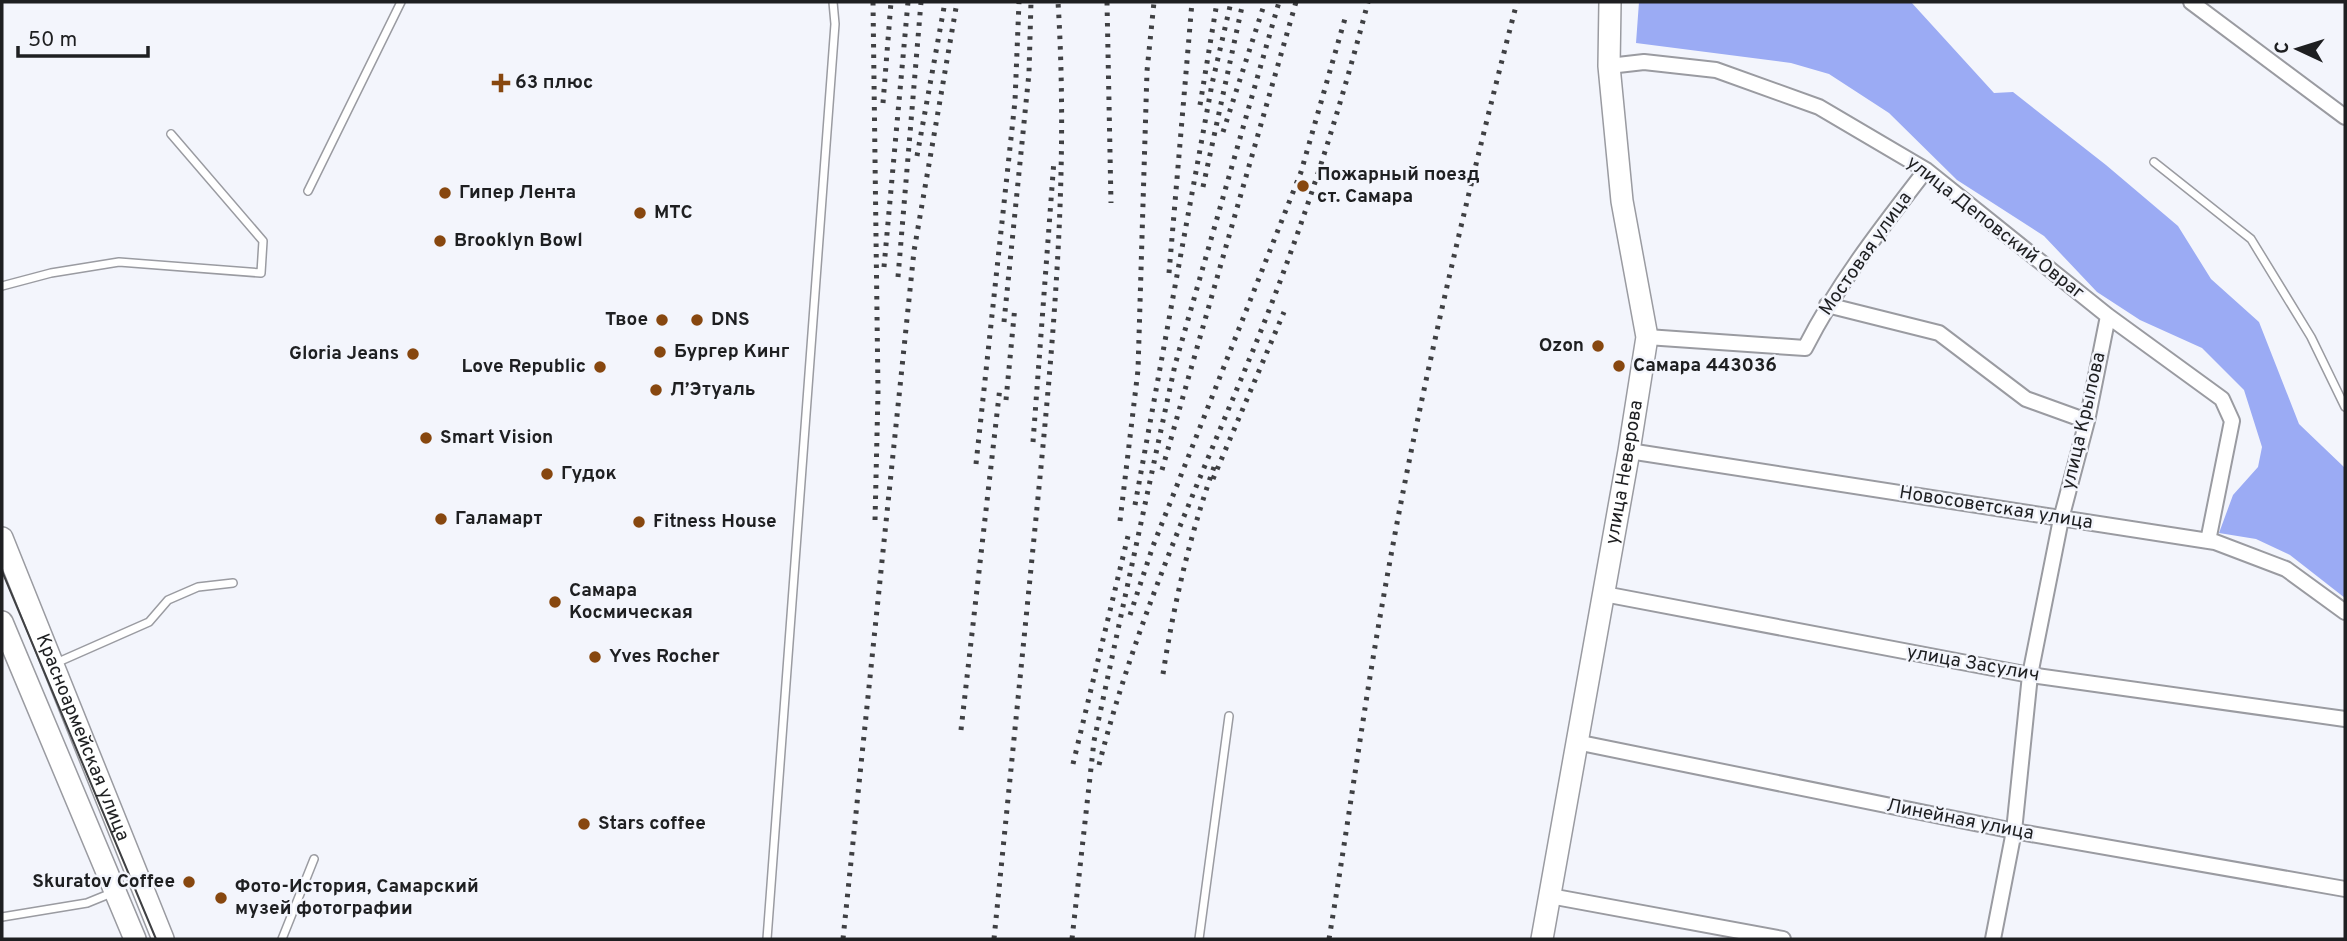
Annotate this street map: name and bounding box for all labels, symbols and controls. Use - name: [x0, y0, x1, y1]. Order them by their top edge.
- scale bar: [18, 14, 147, 58]
- north arrow: [2263, 14, 2333, 84]
- text: 50 m: [28, 27, 77, 54]
- text: С: [2271, 41, 2295, 55]
- place label: 63 плюс: [515, 71, 593, 95]
- marker: 63 плюс: [493, 75, 509, 91]
- street label: улица Деповский Овраг: [1901, 151, 2089, 305]
- place label: Пожарный поезд ст. Самара: [1317, 163, 1480, 209]
- marker: Пожарный поезд ст. Самара: [1295, 178, 1311, 194]
- place label: Гипер Лента: [459, 181, 576, 205]
- marker: Гипер Лента: [437, 185, 453, 201]
- street label: Мостовая улица: [1814, 187, 1918, 321]
- place label: МТС: [654, 201, 693, 225]
- marker: МТС: [632, 205, 648, 221]
- place label: Brooklyn Bowl: [454, 229, 583, 253]
- marker: Brooklyn Bowl: [432, 233, 448, 249]
- place label: Твое: [605, 308, 648, 332]
- place label: DNS: [711, 308, 750, 332]
- marker: Твое: [654, 312, 670, 328]
- marker: DNS: [689, 312, 705, 328]
- place label: Ozon: [1539, 334, 1584, 358]
- marker: Ozon: [1590, 338, 1606, 354]
- place label: Бургер Кинг: [674, 340, 790, 364]
- place label: Gloria Jeans: [289, 342, 399, 366]
- marker: Бургер Кинг: [652, 344, 668, 360]
- marker: Gloria Jeans: [405, 346, 421, 362]
- street label: улица Крылова: [2056, 350, 2112, 492]
- place label: Самара 443036: [1633, 354, 1777, 378]
- place label: Love Republic: [461, 355, 586, 379]
- marker: Самара 443036: [1611, 358, 1627, 374]
- marker: Love Republic: [592, 359, 608, 375]
- place label: Л’Этуаль: [670, 378, 756, 402]
- marker: Л’Этуаль: [648, 382, 664, 398]
- street label: улица Неверова: [1601, 398, 1649, 546]
- place label: Smart Vision: [440, 426, 553, 450]
- marker: Smart Vision: [418, 430, 434, 446]
- place label: Гудок: [561, 462, 617, 486]
- marker: Гудок: [539, 466, 555, 482]
- street label: Новосоветская улица: [1897, 481, 2095, 535]
- place label: Галамарт: [455, 507, 542, 531]
- place label: Fitness House: [653, 510, 777, 534]
- marker: Галамарт: [433, 511, 449, 527]
- marker: Fitness House: [631, 514, 647, 530]
- place label: Самара Космическая: [569, 579, 693, 625]
- marker: Самара Космическая: [547, 594, 563, 610]
- street label: Красноармейская улица: [30, 630, 134, 845]
- street label: улица Засулич: [1905, 641, 2041, 687]
- place label: Yves Rocher: [609, 645, 720, 669]
- marker: Yves Rocher: [587, 649, 603, 665]
- street label: Линейная улица: [1884, 794, 2036, 846]
- place label: Stars coffee: [598, 812, 706, 836]
- marker: Stars coffee: [576, 816, 592, 832]
- place label: Skuratov Coffee: [32, 870, 175, 894]
- marker: Skuratov Coffee: [181, 874, 197, 890]
- place label: Фото-История, Самарский музей фотографии: [235, 875, 479, 921]
- marker: Фото-История, Самарский музей фотографии: [213, 890, 229, 906]

